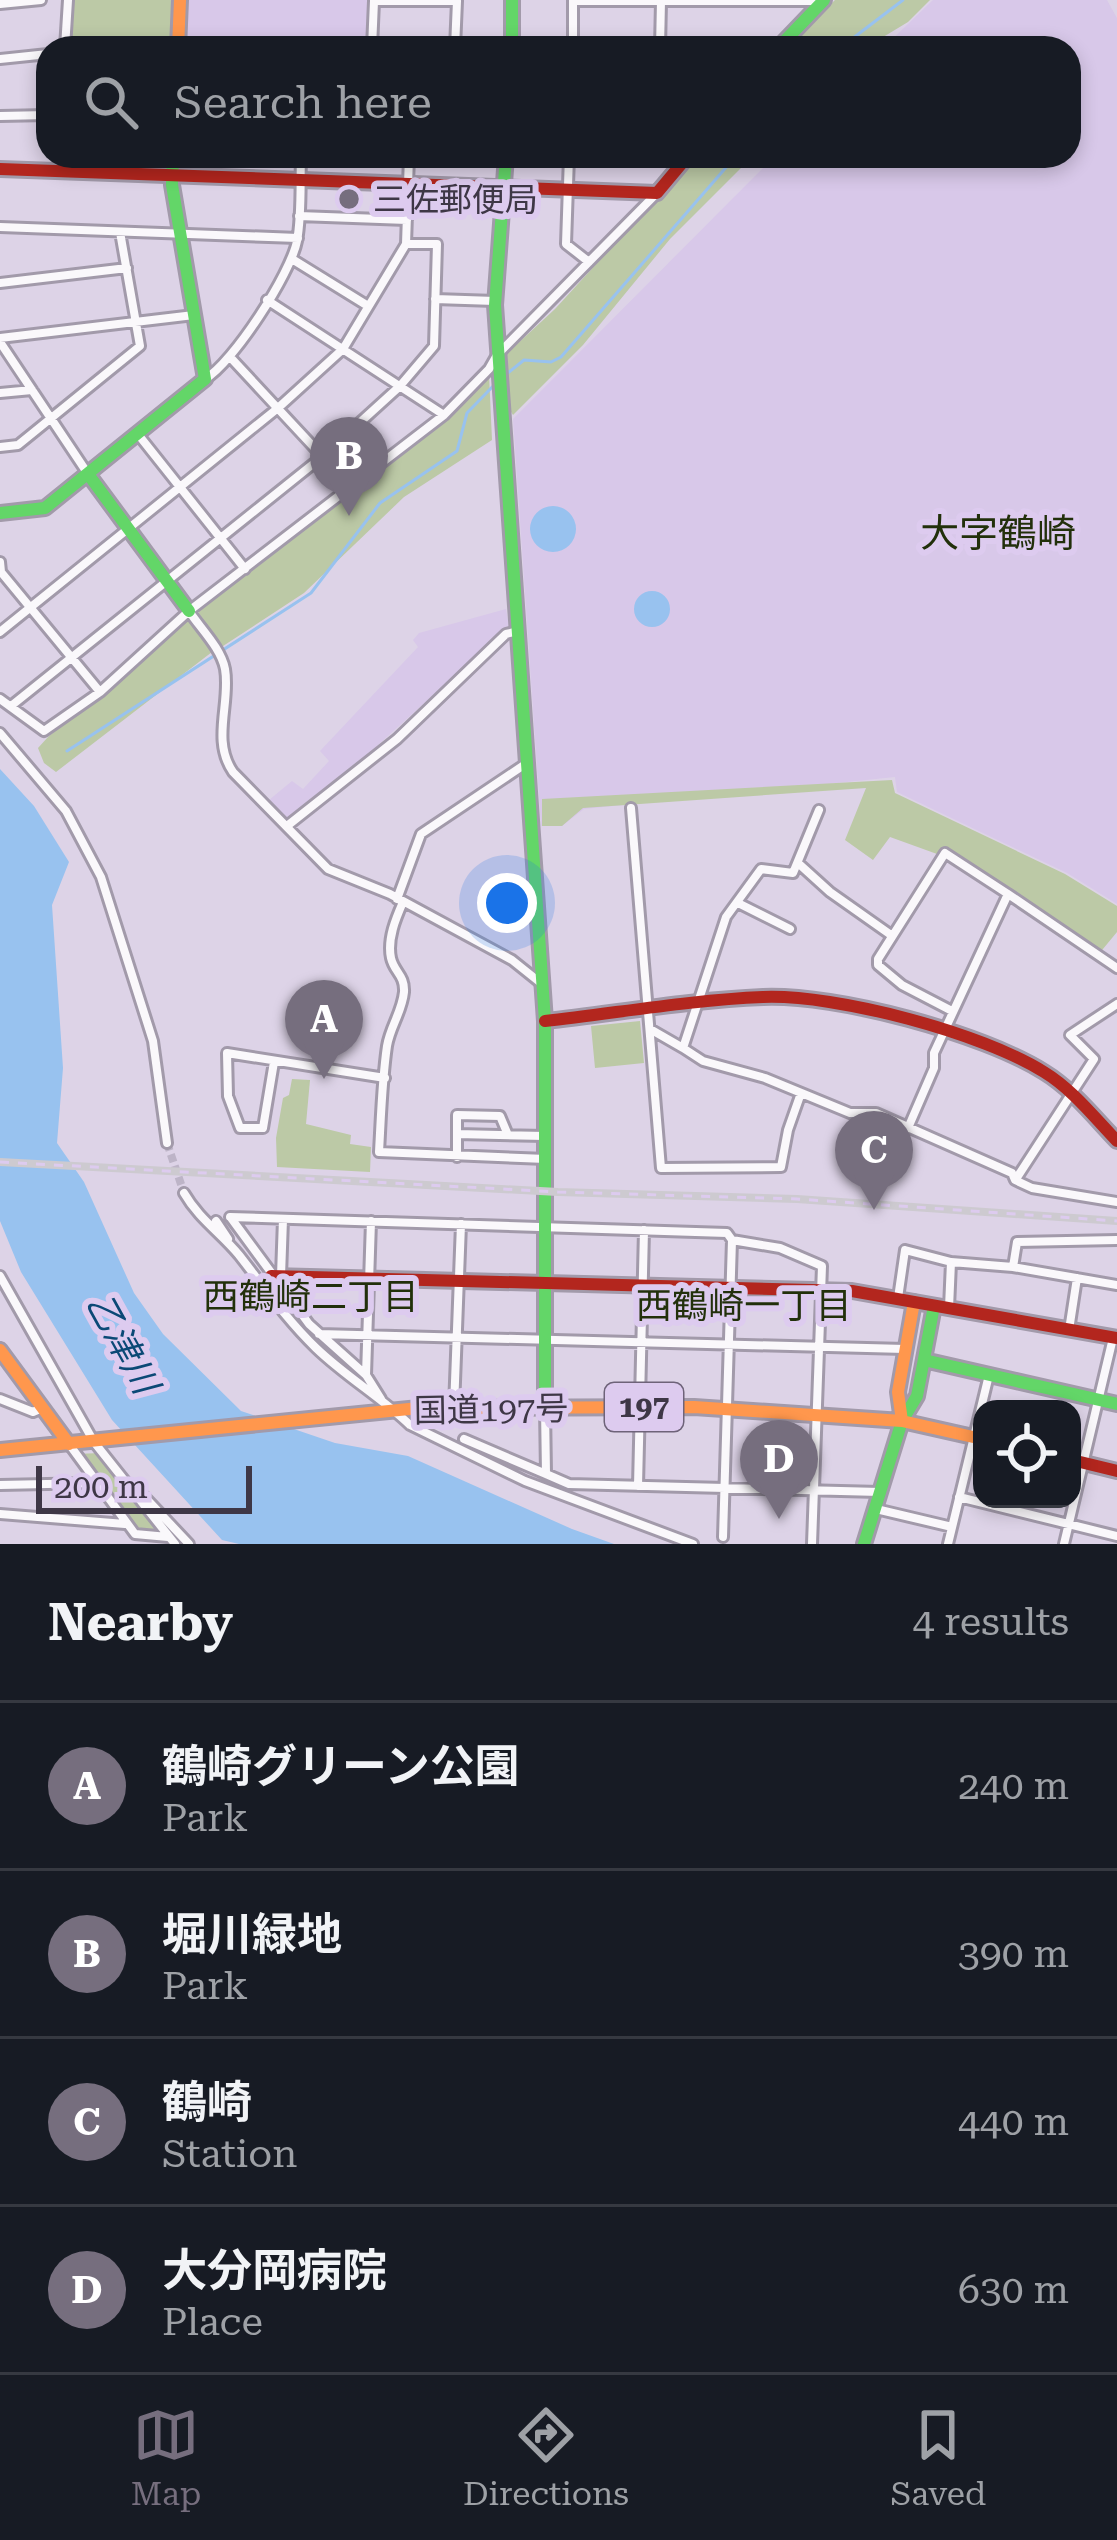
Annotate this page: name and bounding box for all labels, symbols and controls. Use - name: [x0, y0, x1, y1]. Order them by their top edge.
- search box: [36, 36, 1081, 168]
- icon: search: [78, 69, 144, 135]
- text: Search here: [174, 76, 432, 129]
- place label: 三佐郵便局: [373, 180, 538, 219]
- marker: 三佐郵便局: [336, 186, 362, 212]
- pin: B: [310, 417, 388, 516]
- district label: 大字鶴崎: [920, 511, 1076, 557]
- your location: [477, 873, 537, 933]
- pin: A: [285, 980, 363, 1079]
- pin: C: [835, 1111, 913, 1210]
- district label: 西鶴崎二丁目: [203, 1276, 419, 1318]
- district label: 西鶴崎一丁目: [636, 1285, 852, 1327]
- water label: 乙津川: [78, 1286, 169, 1404]
- road number: 197: [605, 1383, 683, 1431]
- street label: 国道197号: [413, 1389, 569, 1430]
- map controls: [973, 1400, 1081, 1508]
- button: locate: [973, 1400, 1081, 1508]
- pin: D: [740, 1420, 818, 1519]
- scale bar: [36, 1460, 252, 1513]
- text: 200 m: [54, 1467, 148, 1506]
- text: Nearby: [48, 1593, 233, 1652]
- text: 4 results: [912, 1599, 1069, 1645]
- text: 鶴崎グリーン公園: [162, 1740, 520, 1793]
- text: A: [73, 1763, 101, 1809]
- text: 240 m: [958, 1763, 1069, 1809]
- text: Park: [162, 1795, 248, 1841]
- text: 堀川緑地: [162, 1908, 342, 1961]
- text: B: [73, 1931, 101, 1977]
- text: 390 m: [958, 1931, 1069, 1977]
- text: Park: [162, 1963, 248, 2009]
- text: 鶴崎: [162, 2076, 252, 2129]
- text: C: [73, 2099, 101, 2145]
- text: 440 m: [958, 2099, 1069, 2145]
- text: Station: [162, 2131, 297, 2177]
- text: 大分岡病院: [162, 2244, 387, 2297]
- text: D: [71, 2267, 103, 2313]
- text: 630 m: [958, 2267, 1069, 2313]
- text: Place: [162, 2299, 263, 2345]
- tab: Map: [131, 2402, 201, 2513]
- tab: Directions: [463, 2402, 629, 2513]
- tab: Saved: [891, 2402, 986, 2513]

